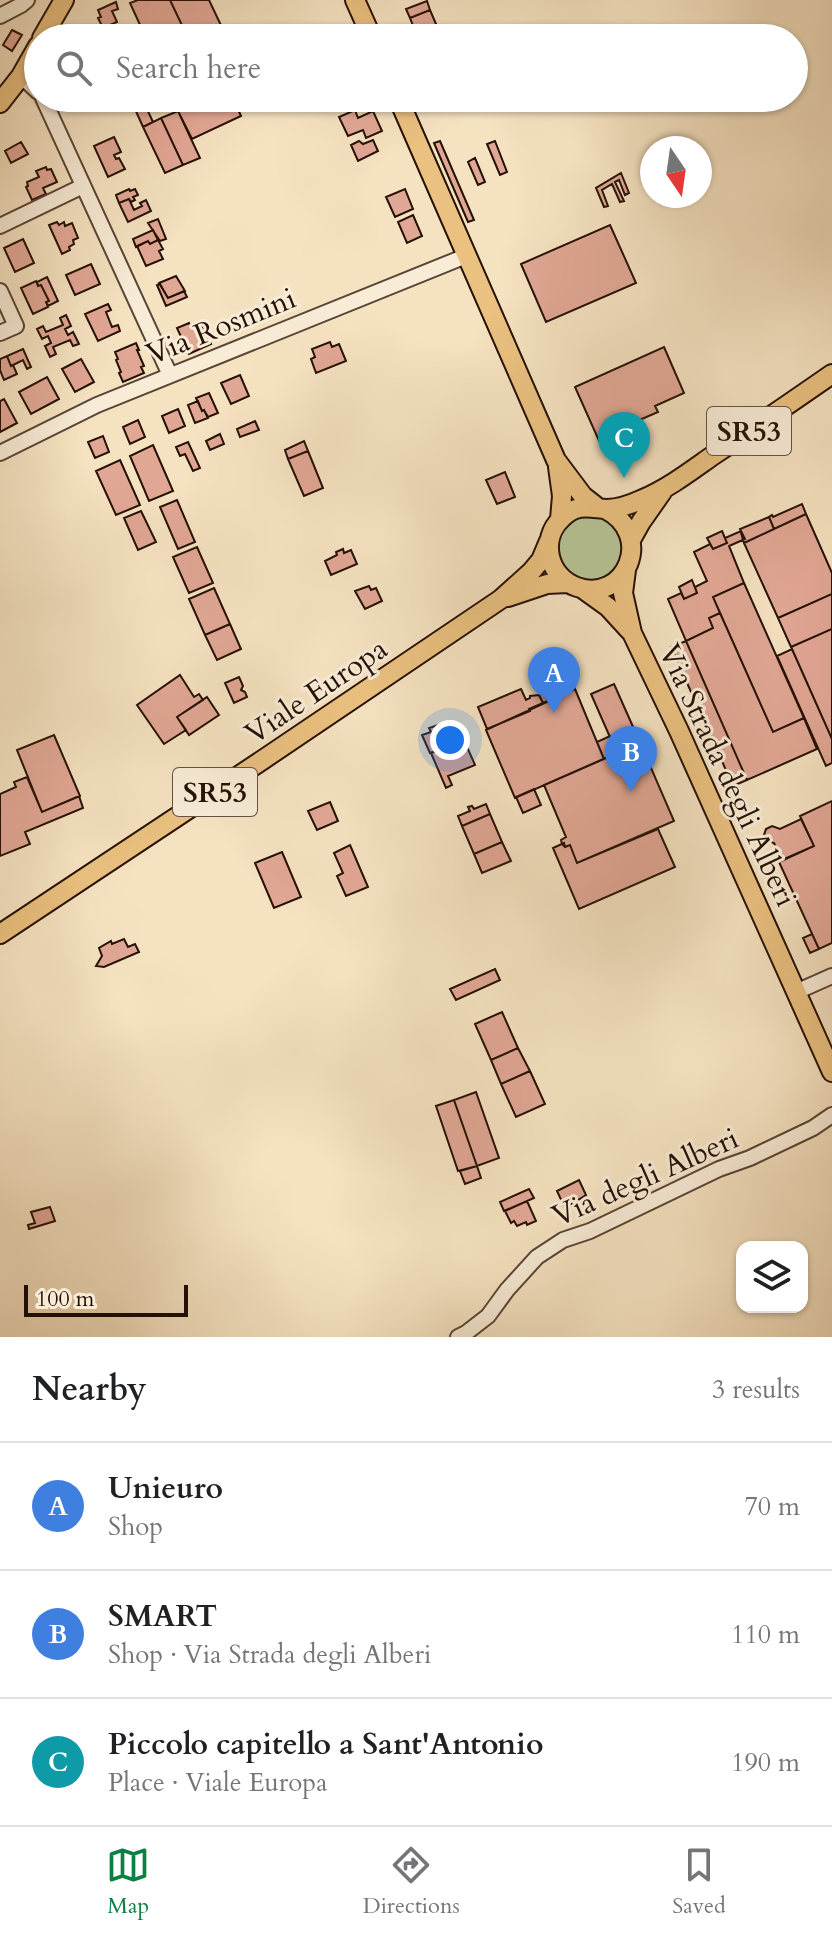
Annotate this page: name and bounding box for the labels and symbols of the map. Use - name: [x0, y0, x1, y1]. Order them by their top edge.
- north arrow: [640, 136, 712, 208]
- street label: Via Rosmini: [140, 278, 302, 375]
- road number: SR53: [707, 407, 791, 455]
- pin: C: [598, 412, 650, 478]
- street label: Viale Europa: [237, 629, 396, 754]
- street label: Via Strada degli Alberi: [649, 637, 806, 913]
- pin: A: [528, 647, 580, 713]
- your location: [430, 720, 470, 760]
- pin: B: [605, 726, 657, 792]
- road number: SR53: [173, 768, 257, 816]
- street label: Via degli Alberi: [545, 1118, 745, 1237]
- scale bar: [24, 1281, 188, 1317]

